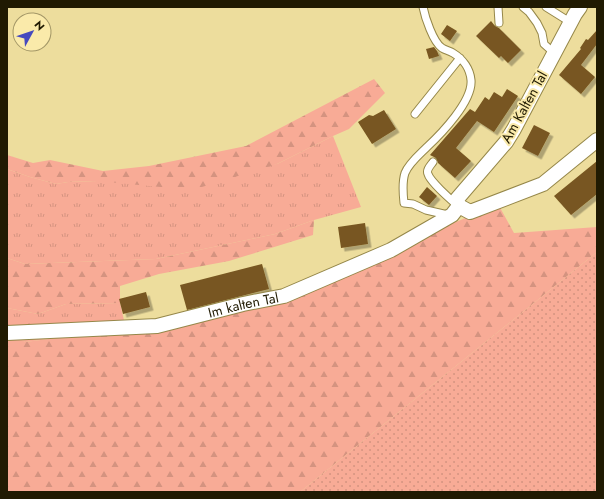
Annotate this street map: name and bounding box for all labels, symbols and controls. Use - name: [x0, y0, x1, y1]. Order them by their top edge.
- north arrow: [12, 12, 52, 52]
- text: N: [31, 17, 49, 34]
- street label: Am Kalten Tal: [496, 67, 552, 147]
- street label: Im kalten Tal: [206, 287, 280, 323]

